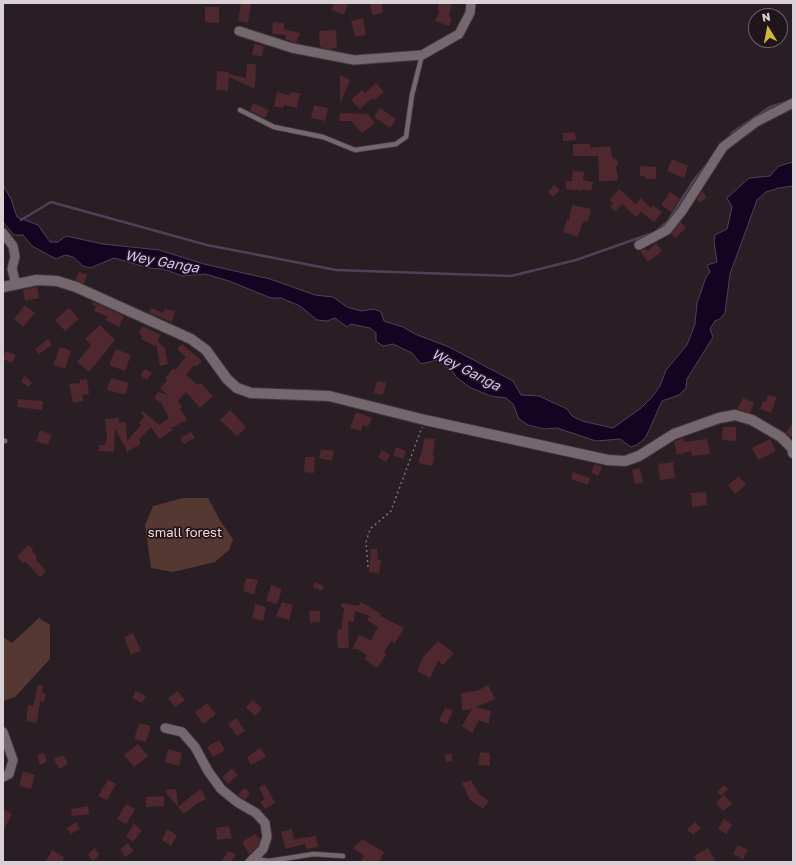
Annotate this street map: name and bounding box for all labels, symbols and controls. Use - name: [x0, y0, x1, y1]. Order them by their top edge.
- north arrow: [748, 8, 788, 48]
- text: N: [761, 10, 771, 24]
- water label: Wey Ganga: [124, 247, 200, 277]
- water label: Wey Ganga: [429, 345, 503, 395]
- park label: small forest: [148, 525, 222, 541]

